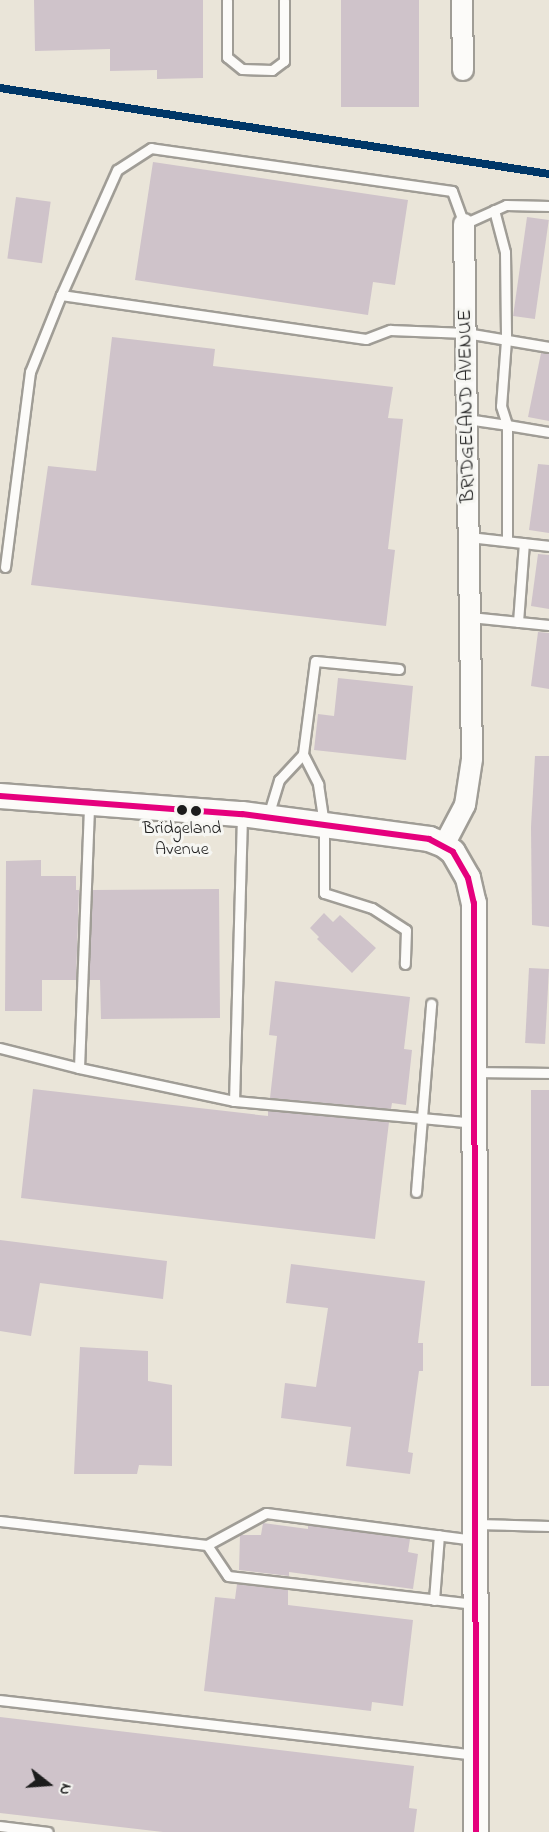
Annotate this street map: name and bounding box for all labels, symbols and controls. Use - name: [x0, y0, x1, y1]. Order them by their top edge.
- street label: BRIDGELAND AVENUE: [453, 309, 481, 503]
- marker: Bridgeland Avenue: [176, 804, 188, 816]
- unlabelled marker: [190, 805, 202, 817]
- place label: Bridgeland Avenue: [143, 819, 221, 862]
- north arrow: [18, 1754, 78, 1814]
- text: N: [52, 1781, 78, 1798]

